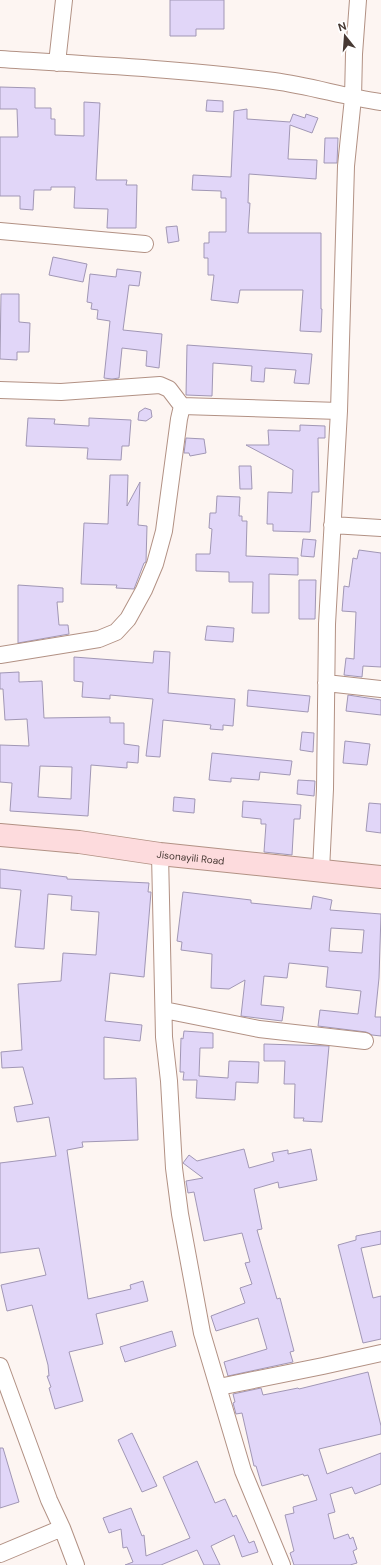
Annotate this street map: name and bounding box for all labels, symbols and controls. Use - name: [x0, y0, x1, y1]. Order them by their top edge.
- north arrow: [325, 16, 365, 56]
- text: N: [336, 19, 348, 34]
- street label: Jisonayili Road: [156, 848, 225, 868]

